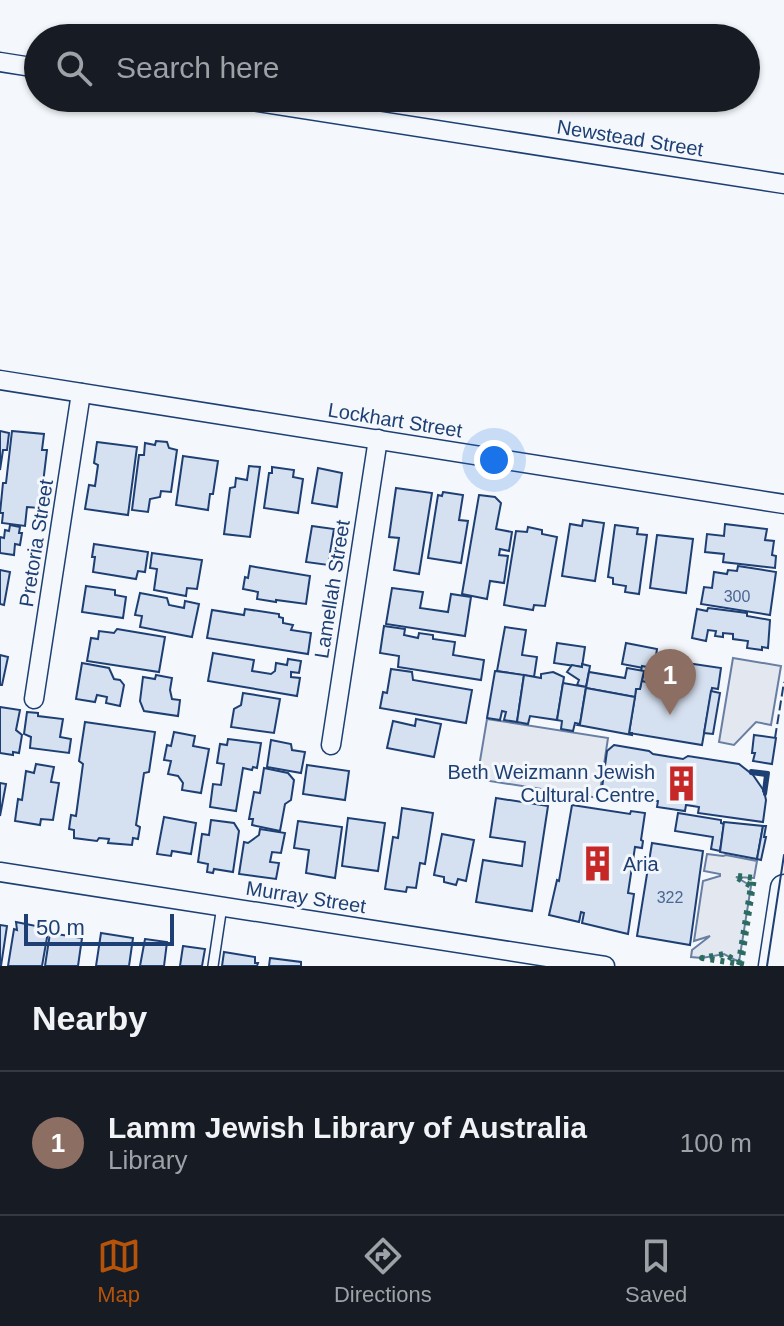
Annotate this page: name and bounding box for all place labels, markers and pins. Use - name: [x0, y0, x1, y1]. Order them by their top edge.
- pin: 1: [644, 649, 696, 715]
- place label: Beth Weizmann Jewish Cultural Centre: [448, 761, 655, 806]
- building icon: Beth Weizmann Jewish Cultural Centre: [662, 764, 700, 802]
- building icon: Aria: [578, 845, 616, 883]
- place label: Aria: [623, 853, 659, 875]

